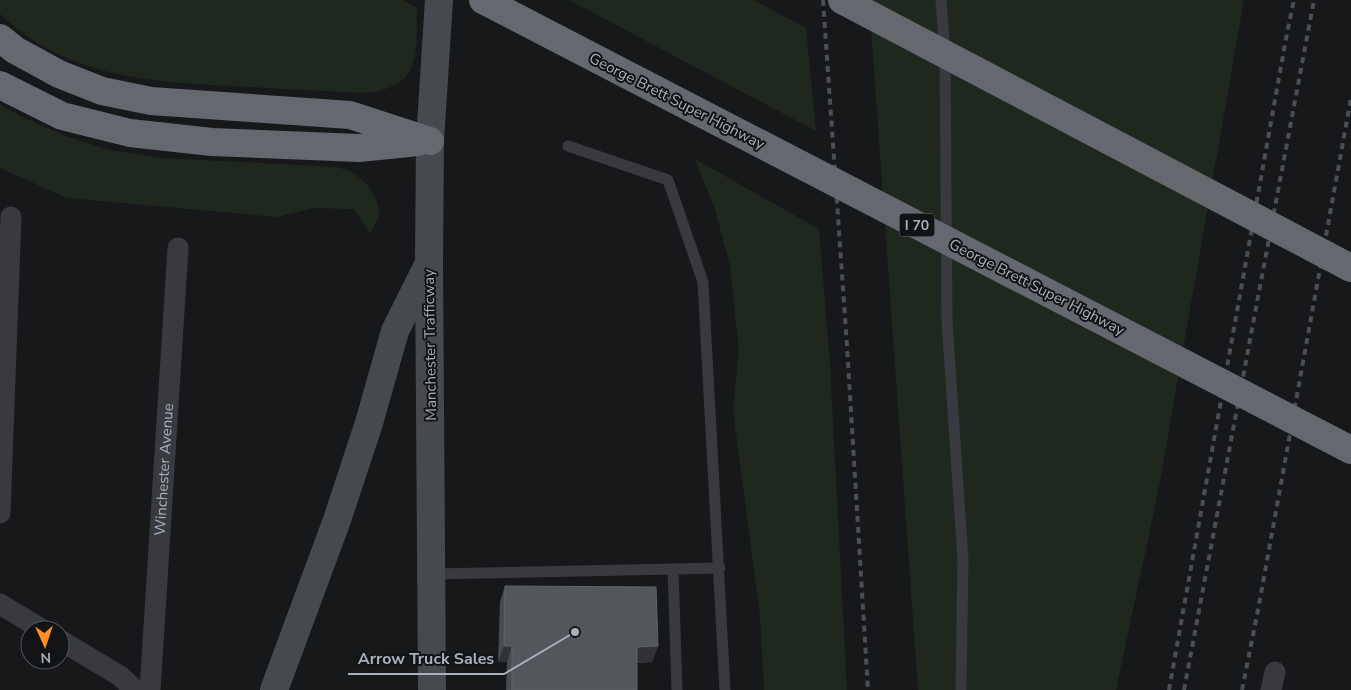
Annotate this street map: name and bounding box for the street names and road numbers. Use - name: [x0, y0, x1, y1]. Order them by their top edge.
- street label: George Brett Super Highway: [586, 48, 768, 154]
- road number: I 70: [900, 214, 934, 236]
- street label: George Brett Super Highway: [946, 234, 1128, 340]
- street label: Manchester Trafficway: [419, 269, 441, 421]
- street label: Winchester Avenue: [150, 403, 178, 536]

